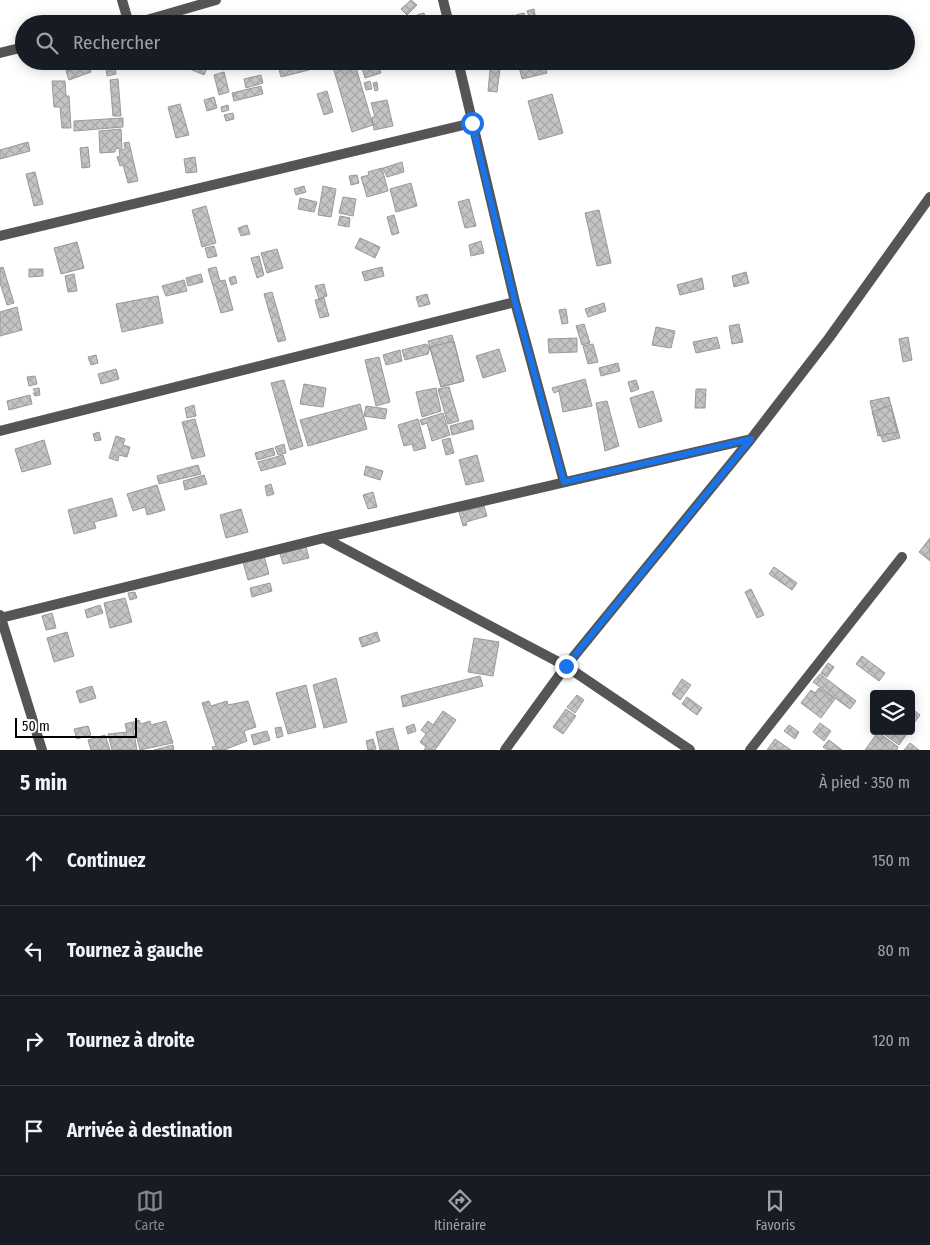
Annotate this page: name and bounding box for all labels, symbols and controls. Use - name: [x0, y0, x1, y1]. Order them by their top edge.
- search box: [15, 15, 915, 70]
- icon: search: [33, 29, 61, 57]
- text: Rechercher: [73, 31, 160, 54]
- route start: [461, 112, 484, 135]
- route end: [555, 655, 578, 678]
- map controls: [870, 690, 915, 735]
- button: layers: [870, 690, 915, 735]
- scale bar: [15, 715, 138, 738]
- text: 50 m: [22, 718, 50, 735]
- text: 5 min: [20, 770, 67, 796]
- text: À pied · 350 m: [819, 773, 910, 792]
- icon: ahead: [20, 847, 48, 875]
- text: Continuez: [67, 849, 146, 872]
- text: 150 m: [872, 851, 910, 870]
- icon: left: [20, 937, 48, 965]
- text: Tournez à gauche: [67, 939, 203, 962]
- text: 80 m: [878, 941, 910, 960]
- icon: right: [20, 1027, 48, 1055]
- text: Tournez à droite: [67, 1029, 195, 1052]
- text: 120 m: [872, 1031, 910, 1050]
- icon: arrive: [20, 1117, 48, 1145]
- text: Arrivée à destination: [67, 1119, 233, 1142]
- tab: Carte: [135, 1187, 165, 1234]
- tab: Itinéraire: [434, 1187, 486, 1234]
- tab: Favoris: [755, 1187, 795, 1234]

